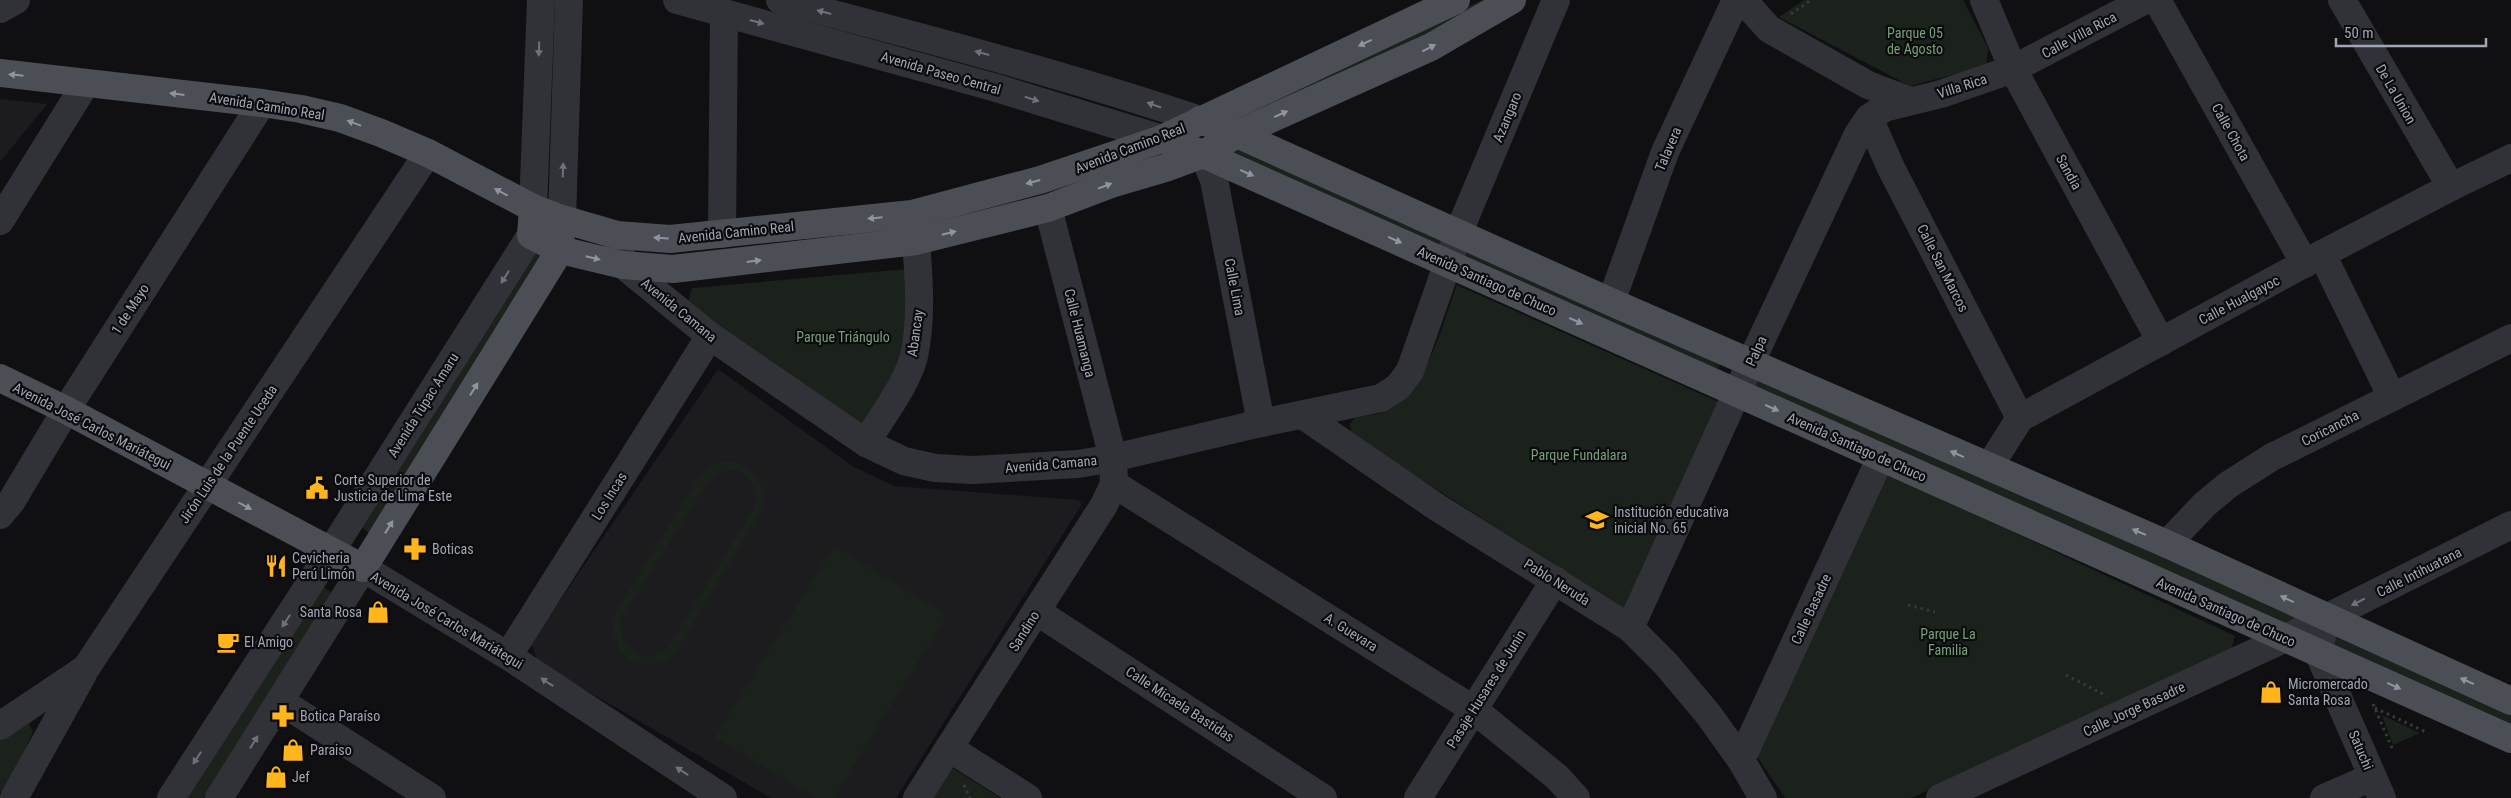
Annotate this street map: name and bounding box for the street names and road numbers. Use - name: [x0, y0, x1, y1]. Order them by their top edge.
- street label: Calle Villa Rica: [2039, 9, 2119, 61]
- street label: Avenida Paseo Central: [879, 48, 1003, 98]
- street label: De La Union: [2373, 61, 2419, 127]
- street label: Villa Rica: [1935, 70, 1989, 102]
- street label: Avenida Camino Real: [208, 89, 326, 123]
- street label: Azangaro: [1489, 90, 1525, 144]
- street label: Calle Chota: [2209, 100, 2253, 164]
- street label: Avenida Camino Real: [1073, 120, 1187, 176]
- street label: Talavera: [1652, 125, 1684, 173]
- street label: Sandia: [2053, 152, 2085, 192]
- street label: Avenida Camino Real: [677, 218, 795, 246]
- street label: Calle San Marcos: [1914, 222, 1972, 314]
- street label: Avenida Santiago de Chuco: [1415, 243, 1559, 319]
- street label: Calle Lima: [1222, 257, 1248, 317]
- street label: Calle Hualgayoc: [2196, 272, 2282, 328]
- street label: Avenida Camana: [638, 275, 720, 345]
- street label: 1 de Mayo: [108, 281, 152, 337]
- street label: Calle Huamanga: [1061, 287, 1099, 379]
- street label: Abancay: [904, 308, 926, 358]
- street label: Palpa: [1742, 333, 1770, 369]
- street label: Avenida Túpac Amaru: [384, 350, 462, 460]
- street label: Avenida José Carlos Mariátegui: [10, 379, 174, 473]
- street label: Jirón Luis de la Puente Uceda: [176, 382, 280, 526]
- street label: Coricancha: [2299, 407, 2361, 449]
- street label: Avenida Santiago de Chuco: [1785, 409, 1929, 485]
- street label: Avenida Camana: [1004, 452, 1098, 476]
- street label: Los Incas: [588, 469, 630, 523]
- street label: Calle Intihuatana: [2374, 544, 2464, 600]
- street label: Pablo Neruda: [1521, 555, 1593, 609]
- street label: Avenida José Carlos Mariátegui: [368, 568, 526, 672]
- street label: Calle Basadre: [1788, 571, 1834, 647]
- street label: Avenida Santiago de Chuco: [2154, 574, 2298, 650]
- street label: Sandino: [1005, 608, 1043, 654]
- street label: A. Guevara: [1321, 609, 1381, 655]
- street label: Pasaje Husares de Junin: [1443, 627, 1529, 751]
- street label: Calle Micaela Bastidas: [1123, 663, 1237, 745]
- street label: Calle Jorge Basadre: [2081, 678, 2188, 740]
- street label: Satuchi: [2346, 728, 2376, 772]

